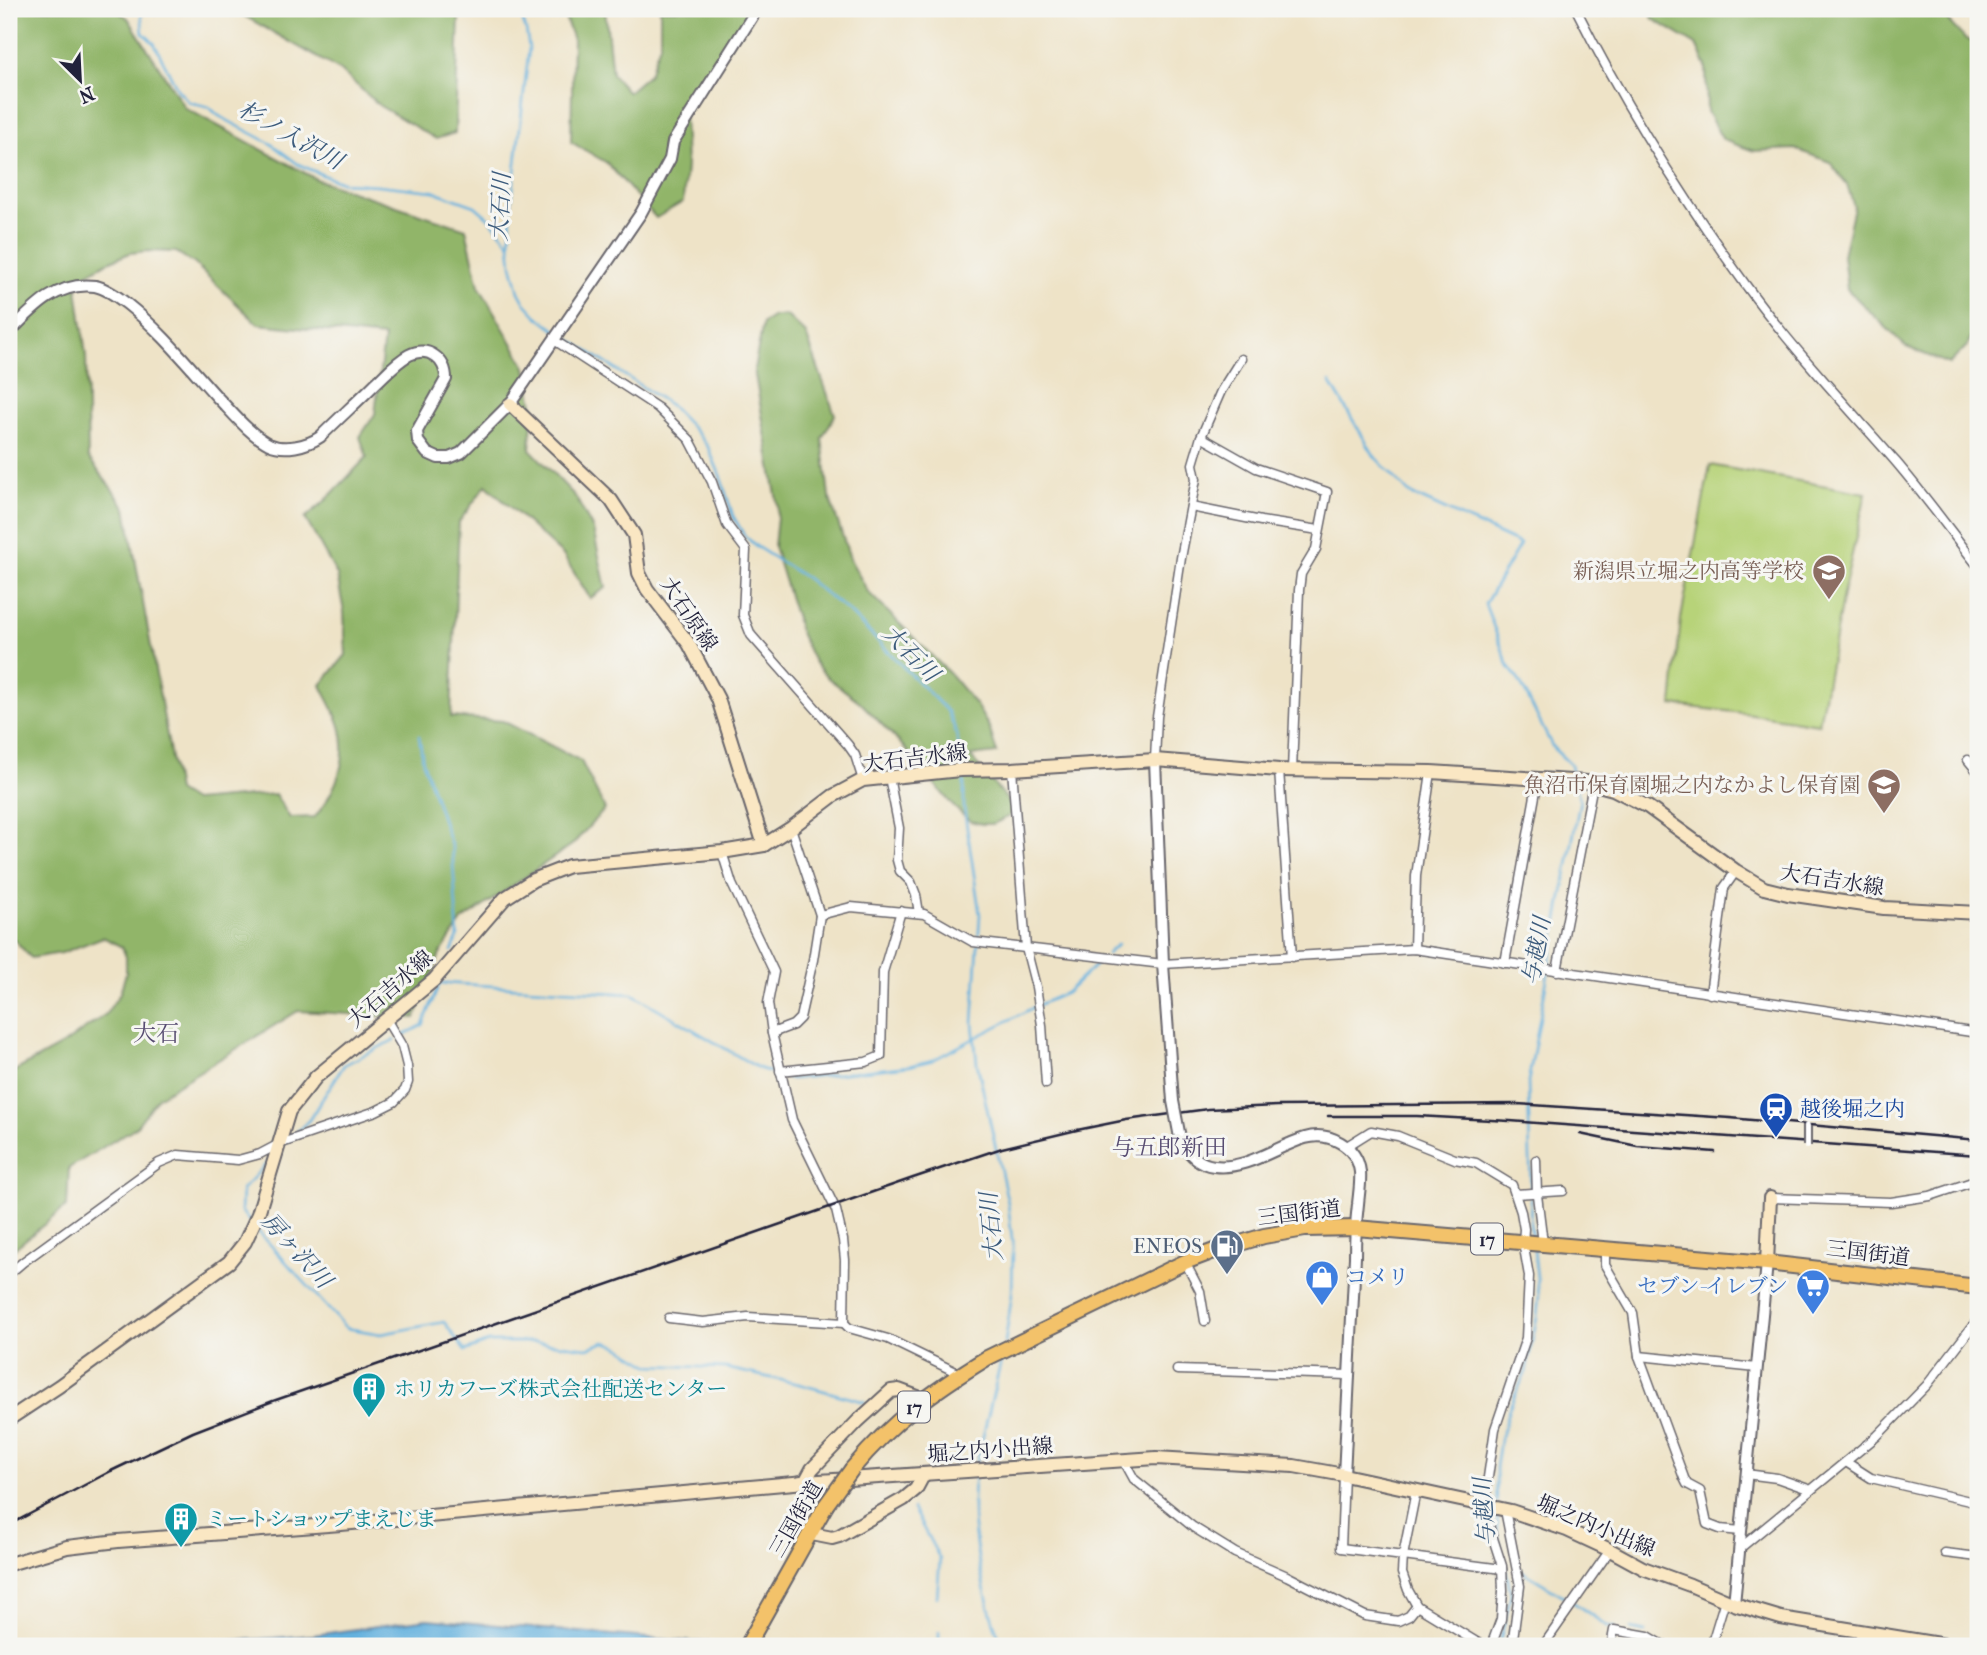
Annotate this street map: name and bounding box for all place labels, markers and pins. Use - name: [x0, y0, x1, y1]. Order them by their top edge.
- school or university icon: 新潟県立堀之内高等学校: [1810, 552, 1848, 601]
- place label: 新潟県立堀之内高等学校: [1573, 559, 1804, 583]
- school or university icon: 魚沼市保育園堀之内なかよし保育園: [1865, 766, 1903, 815]
- place label: 魚沼市保育園堀之内なかよし保育園: [1524, 773, 1860, 797]
- station icon: 越後堀之内: [1757, 1090, 1795, 1139]
- place label: 越後堀之内: [1800, 1097, 1905, 1121]
- fuel station icon: ENEOS: [1208, 1227, 1246, 1276]
- place label: ENEOS: [1133, 1234, 1202, 1258]
- shop icon: コメリ: [1303, 1258, 1341, 1307]
- place label: コメリ: [1346, 1265, 1409, 1289]
- supermarket icon: セブン-イレブン: [1794, 1267, 1832, 1316]
- place label: セブン-イレブン: [1637, 1274, 1788, 1298]
- building icon: ホリカフーズ株式会社配送センター: [350, 1370, 388, 1419]
- place label: ホリカフーズ株式会社配送センター: [394, 1377, 727, 1401]
- building icon: ミートショップまえじま: [162, 1500, 200, 1549]
- place label: ミートショップまえじま: [206, 1507, 437, 1531]

